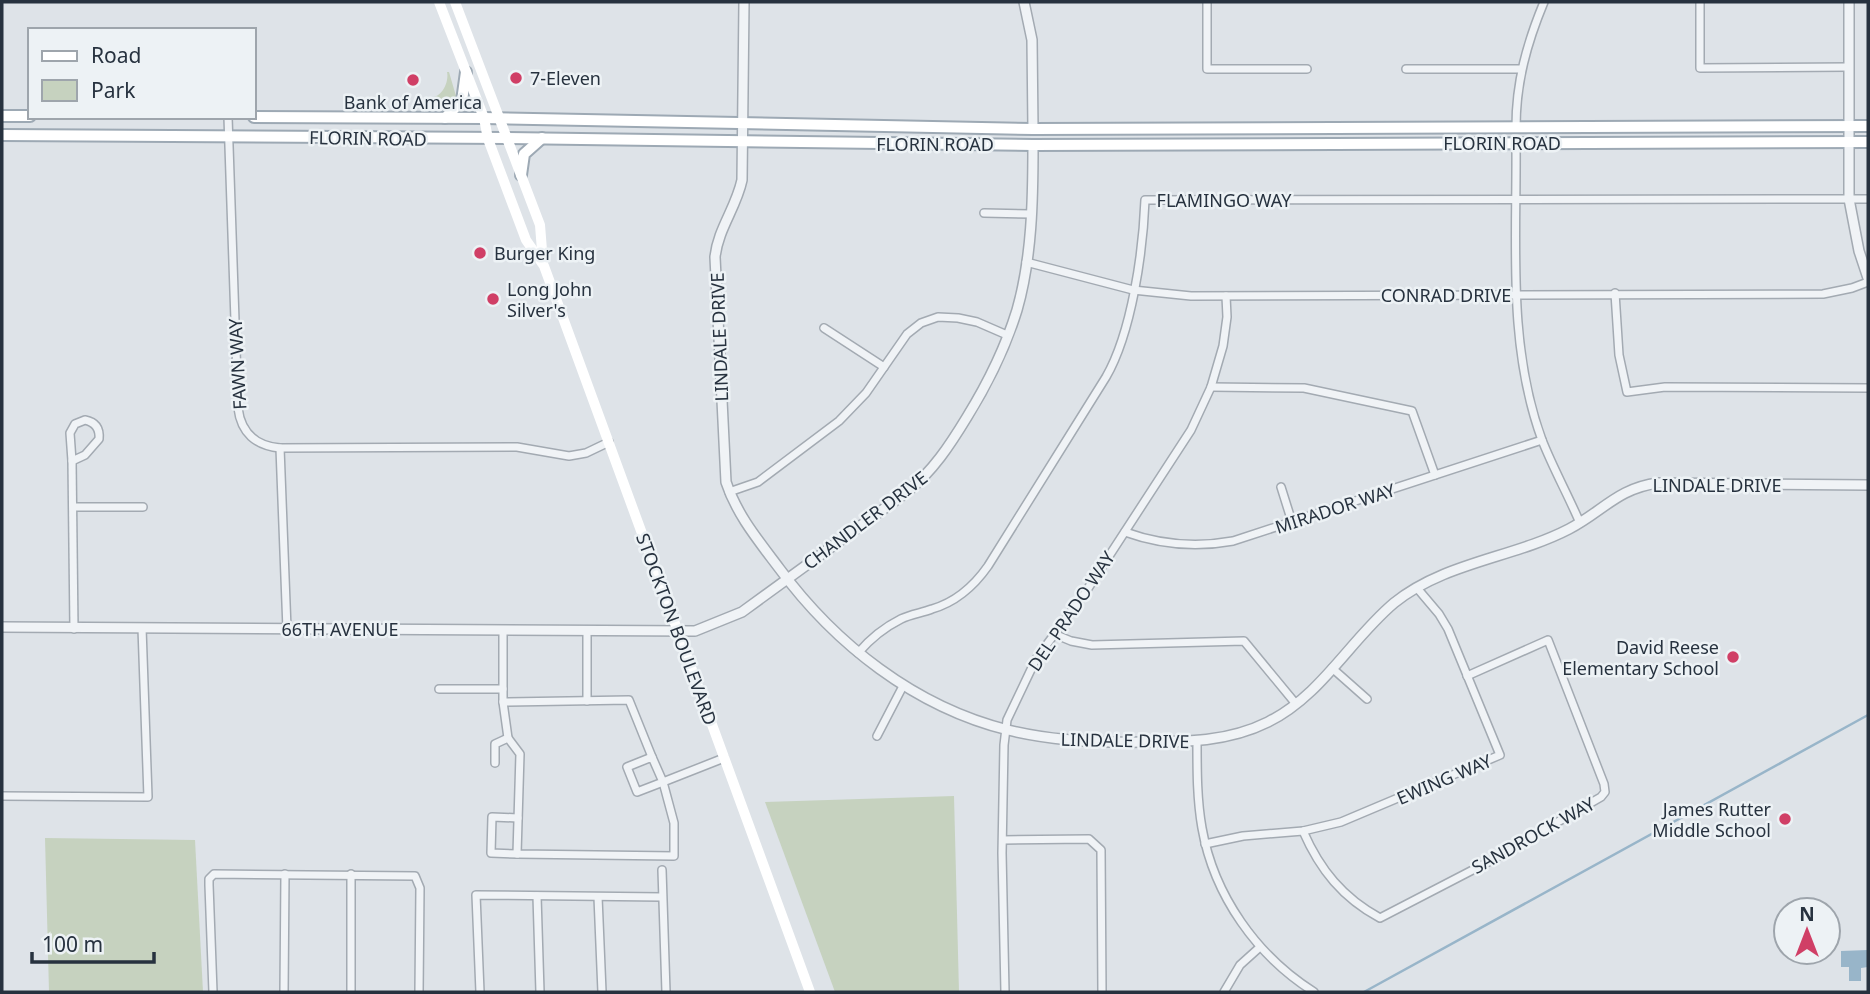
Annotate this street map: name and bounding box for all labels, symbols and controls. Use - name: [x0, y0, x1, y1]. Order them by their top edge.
- legend: [28, 28, 256, 119]
- text: Road: [91, 41, 141, 69]
- place label: 7-Eleven: [530, 66, 601, 90]
- marker: 7-Eleven: [508, 70, 524, 86]
- marker: Bank of America: [405, 72, 421, 88]
- text: Park: [91, 76, 136, 104]
- place label: Bank of America: [344, 90, 482, 114]
- street label: FLORIN ROAD: [309, 125, 427, 151]
- street label: FLORIN ROAD: [1443, 131, 1561, 155]
- street label: FLORIN ROAD: [876, 132, 994, 156]
- street label: FLAMINGO WAY: [1157, 188, 1292, 212]
- place label: Burger King: [494, 241, 595, 265]
- marker: Burger King: [472, 245, 488, 261]
- street label: LINDALE DRIVE: [705, 272, 733, 402]
- place label: Long John Silver's: [507, 277, 592, 322]
- street label: CONRAD DRIVE: [1381, 283, 1511, 307]
- marker: Long John Silver's: [485, 291, 501, 307]
- street label: FAWN WAY: [223, 317, 251, 410]
- street label: CHANDLER DRIVE: [798, 465, 932, 575]
- street label: LINDALE DRIVE: [1653, 473, 1781, 497]
- street label: MIRADOR WAY: [1272, 477, 1399, 539]
- street label: STOCKTON BOULEVARD: [631, 530, 723, 728]
- street label: DEL PRADO WAY: [1022, 546, 1120, 675]
- street label: 66TH AVENUE: [281, 617, 399, 641]
- place label: David Reese Elementary School: [1562, 635, 1719, 680]
- marker: David Reese Elementary School: [1725, 649, 1741, 665]
- street label: LINDALE DRIVE: [1060, 727, 1190, 753]
- street label: EWING WAY: [1393, 748, 1496, 810]
- street label: SANDROCK WAY: [1467, 791, 1600, 879]
- place label: James Rutter Middle School: [1652, 797, 1772, 842]
- marker: James Rutter Middle School: [1777, 811, 1793, 827]
- north arrow: [1772, 896, 1842, 966]
- text: N: [1799, 901, 1815, 927]
- scale bar: [32, 920, 154, 964]
- text: 100 m: [42, 930, 103, 958]

